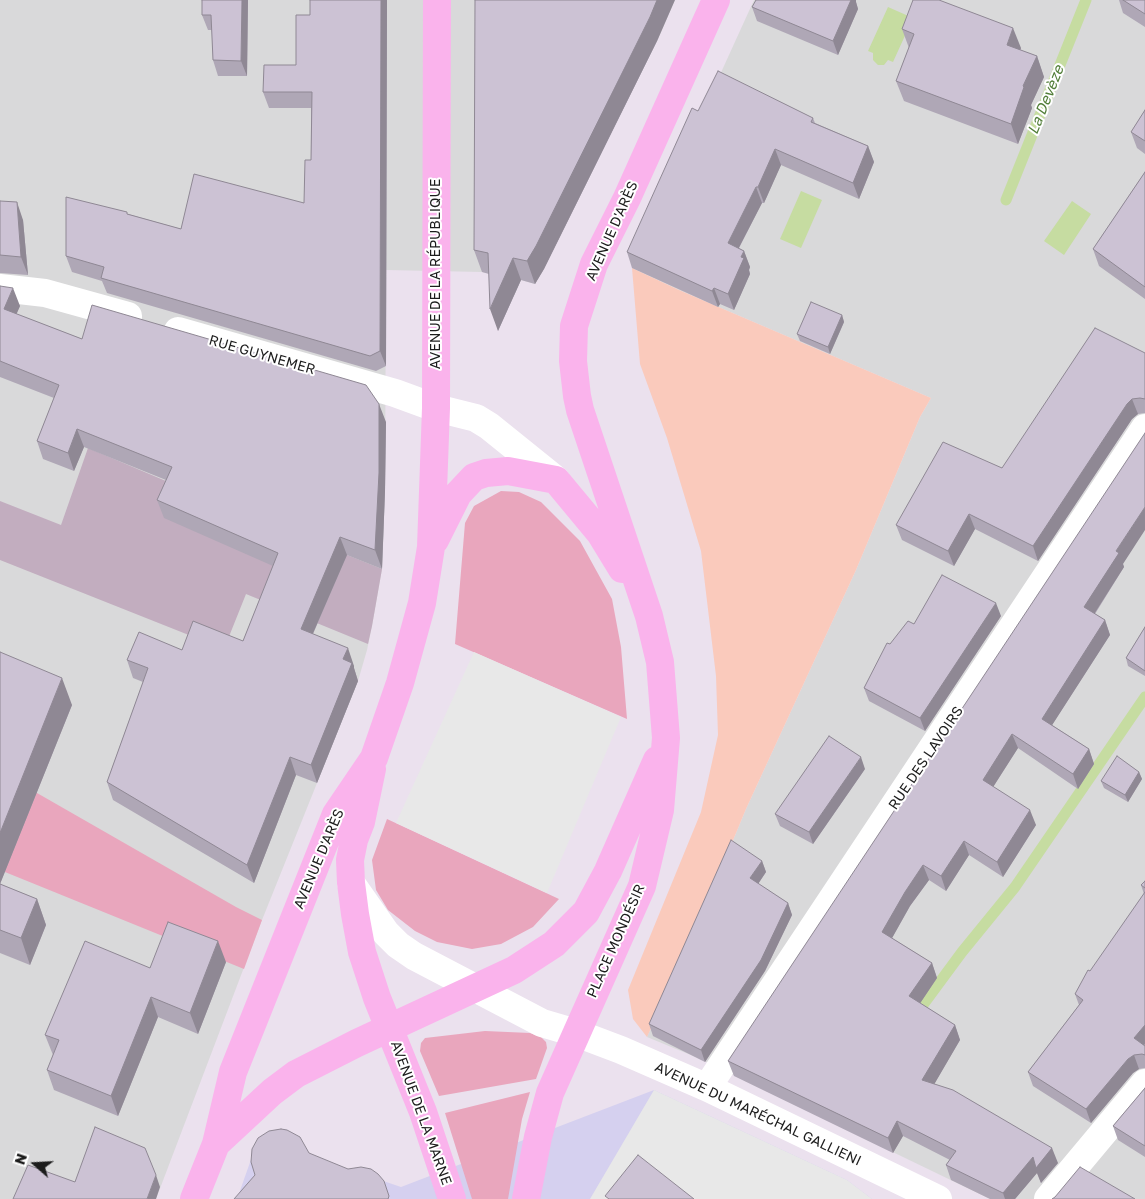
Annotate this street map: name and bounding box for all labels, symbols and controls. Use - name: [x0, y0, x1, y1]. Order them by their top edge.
- water label: La Devèze: [1024, 63, 1068, 137]
- street label: AVENUE DE LA RÉPUBLIQUE: [428, 179, 444, 369]
- street label: AVENUE D'ARÈS: [583, 179, 641, 283]
- street label: RUE GUYNEMER: [207, 332, 317, 378]
- street label: RUE DES LAVOIRS: [885, 703, 967, 813]
- street label: AVENUE D'ARÈS: [290, 806, 348, 912]
- street label: PLACE MONDÉSIR: [583, 882, 649, 1000]
- street label: AVENUE DE LA MARNE: [387, 1039, 455, 1187]
- street label: AVENUE DU MARÉCHAL GALLIENI: [652, 1059, 864, 1169]
- north arrow: [10, 1139, 60, 1189]
- text: N: [11, 1151, 30, 1167]

